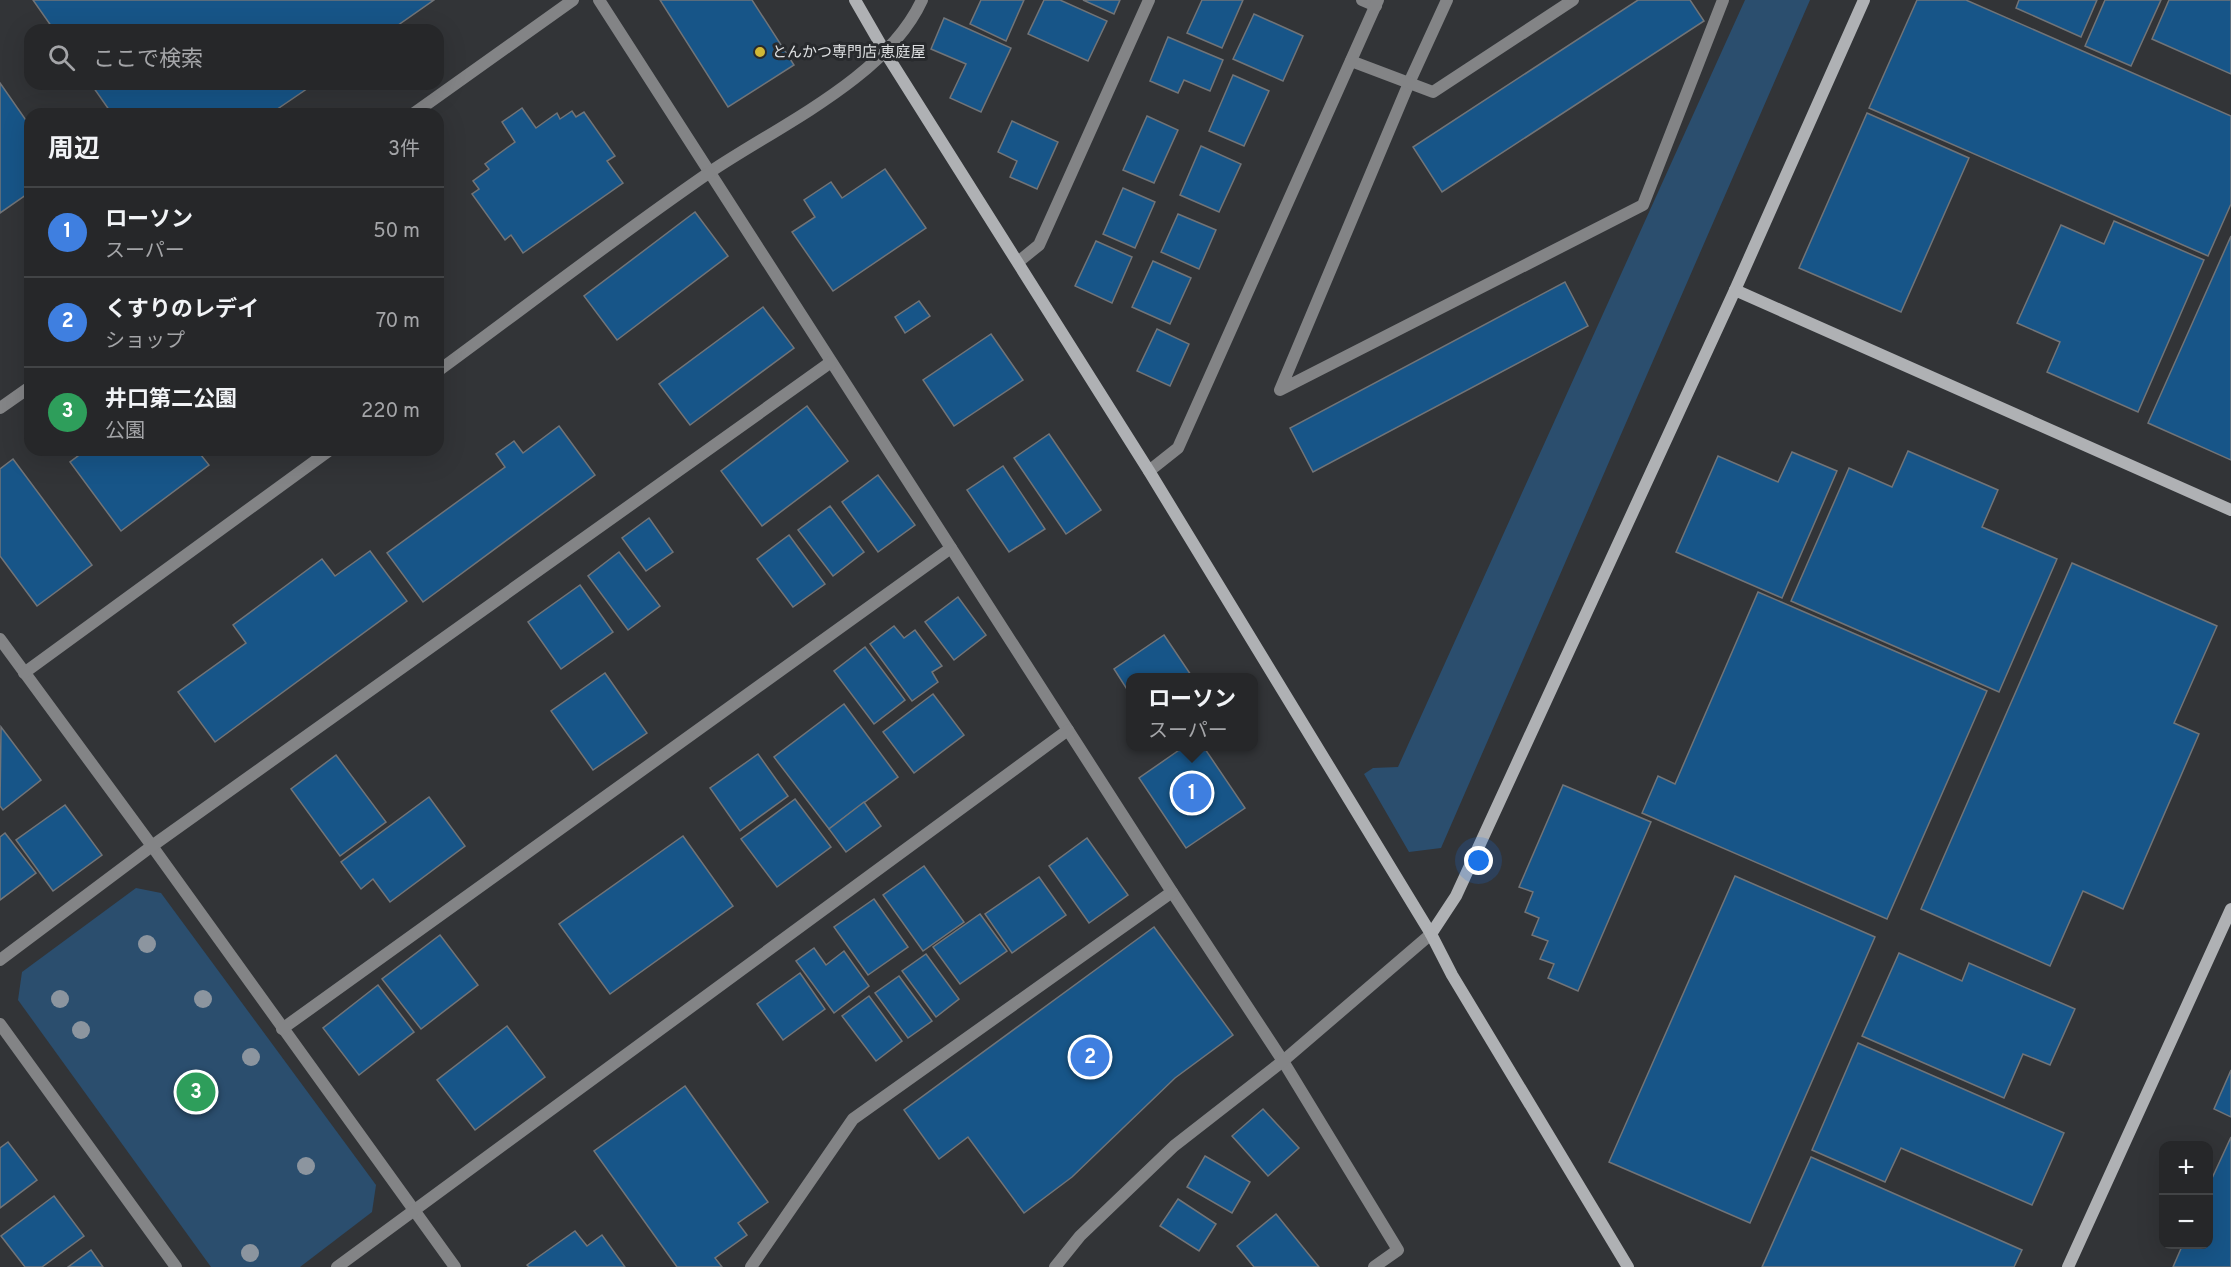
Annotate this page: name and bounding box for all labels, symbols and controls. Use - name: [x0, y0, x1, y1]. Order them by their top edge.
- search box: [24, 24, 444, 90]
- icon: search: [45, 41, 78, 74]
- place label: とんかつ専門店 恵庭屋: [772, 44, 926, 63]
- marker: とんかつ専門店 恵庭屋: [753, 45, 767, 59]
- text: ここで検索: [93, 47, 203, 74]
- text: 周辺: [48, 134, 100, 167]
- text: 3件: [388, 137, 420, 163]
- text: ローソン: [105, 207, 193, 234]
- text: 1: [64, 219, 72, 245]
- text: 50 m: [373, 219, 420, 245]
- text: スーパー: [105, 239, 185, 265]
- text: くすりのレデイ: [105, 297, 259, 324]
- text: 2: [61, 309, 74, 335]
- text: 70 m: [376, 309, 420, 335]
- text: ショップ: [105, 329, 185, 355]
- text: 井口第二公園: [105, 387, 237, 414]
- text: 3: [62, 399, 74, 425]
- text: 220 m: [361, 399, 420, 425]
- text: 公園: [105, 419, 145, 445]
- popup: [1126, 673, 1258, 751]
- text: ローソン: [1148, 687, 1236, 714]
- text: スーパー: [1148, 719, 1228, 745]
- pin: 1: [1172, 770, 1212, 816]
- your location: [1464, 846, 1493, 875]
- pin: 2: [1070, 1034, 1110, 1080]
- pin: 3: [176, 1070, 216, 1114]
- map controls: [2159, 1141, 2213, 1249]
- button: +: [2159, 1141, 2213, 1195]
- button: −: [2159, 1195, 2213, 1249]

